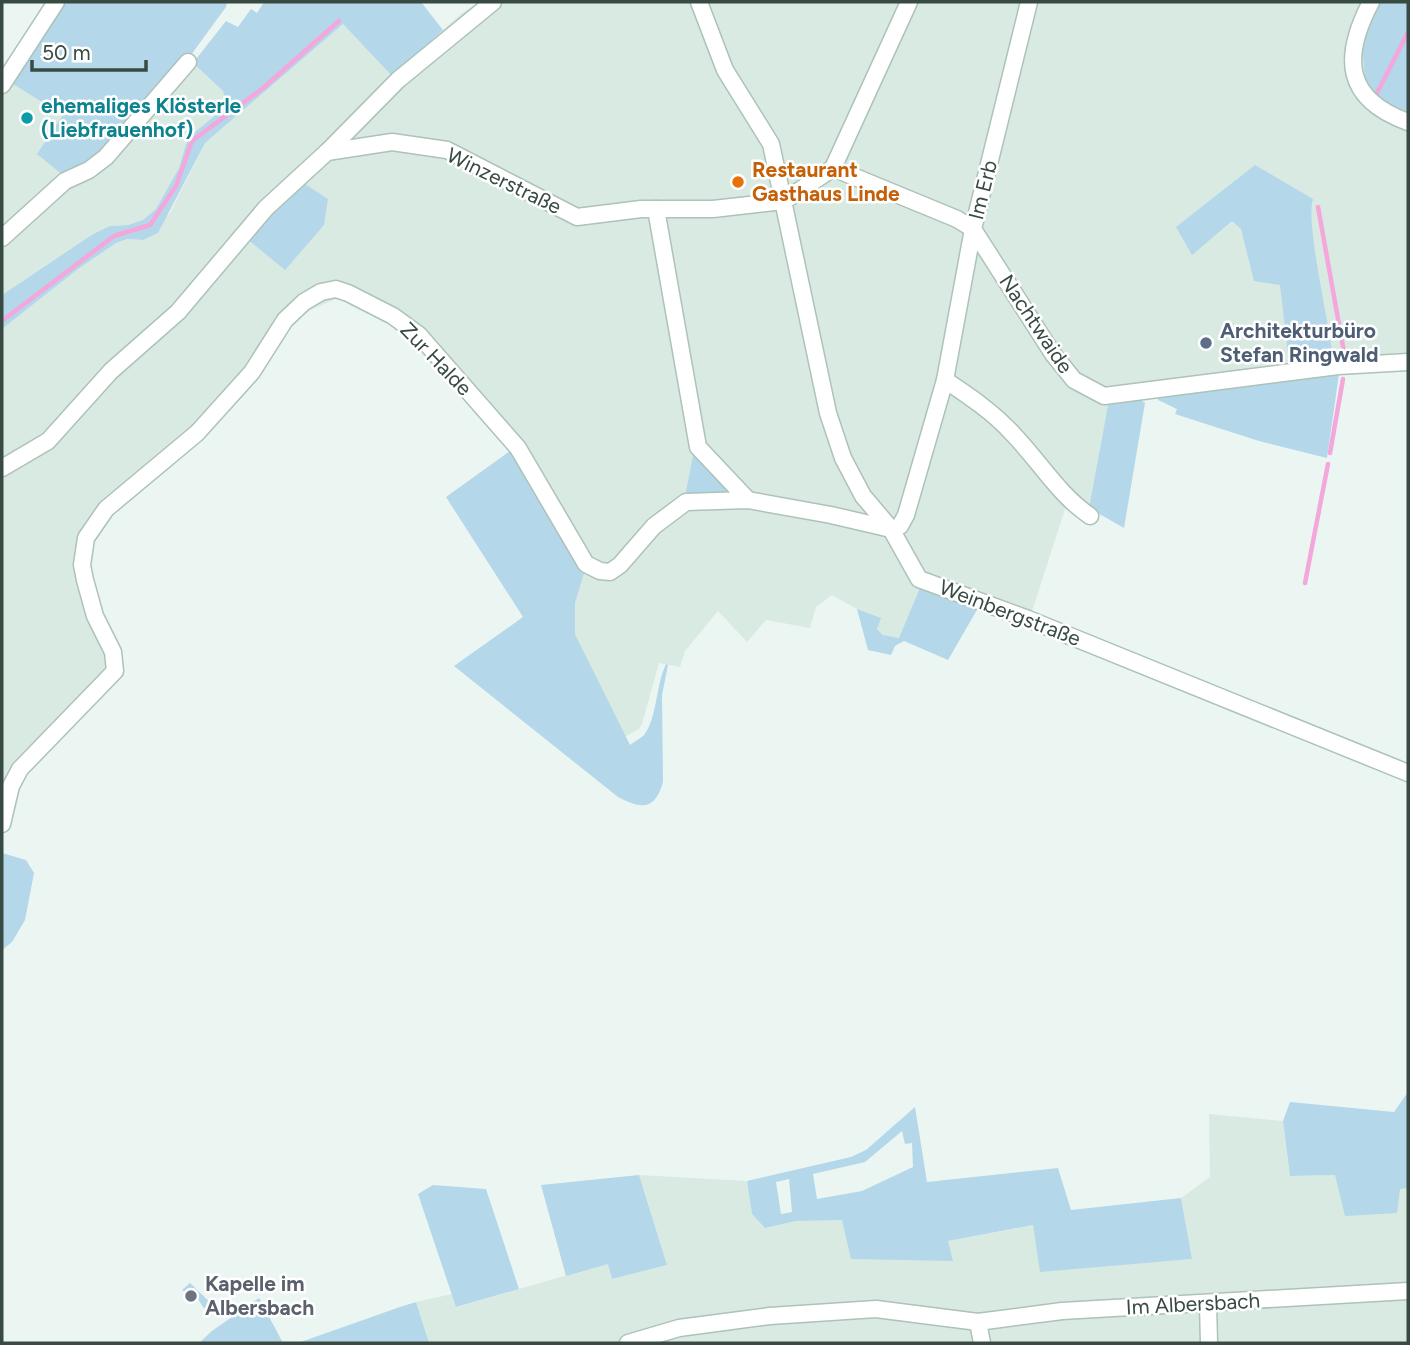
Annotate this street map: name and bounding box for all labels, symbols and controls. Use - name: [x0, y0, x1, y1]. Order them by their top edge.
- scale bar: [32, 28, 145, 72]
- text: 50 m: [42, 40, 91, 65]
- place label: ehemaliges Klösterle (Liebfrauenhof): [41, 93, 242, 142]
- marker: ehemaliges Klösterle (Liebfrauenhof): [19, 110, 35, 126]
- street label: Winzerstraße: [443, 142, 566, 219]
- place label: Restaurant Gasthaus Linde: [752, 157, 900, 206]
- street label: Im Erb: [963, 157, 1002, 222]
- marker: Restaurant Gasthaus Linde: [730, 174, 746, 190]
- street label: Nachtwaide: [994, 270, 1079, 378]
- street label: Zur Halde: [395, 317, 477, 401]
- place label: Architekturbüro Stefan Ringwald: [1220, 318, 1378, 367]
- marker: Architekturbüro Stefan Ringwald: [1198, 335, 1214, 351]
- street label: Weinbergstraße: [936, 574, 1084, 651]
- place label: Kapelle im Albersbach: [205, 1271, 314, 1320]
- marker: Kapelle im Albersbach: [183, 1288, 199, 1304]
- street label: Im Albersbach: [1125, 1288, 1261, 1319]

